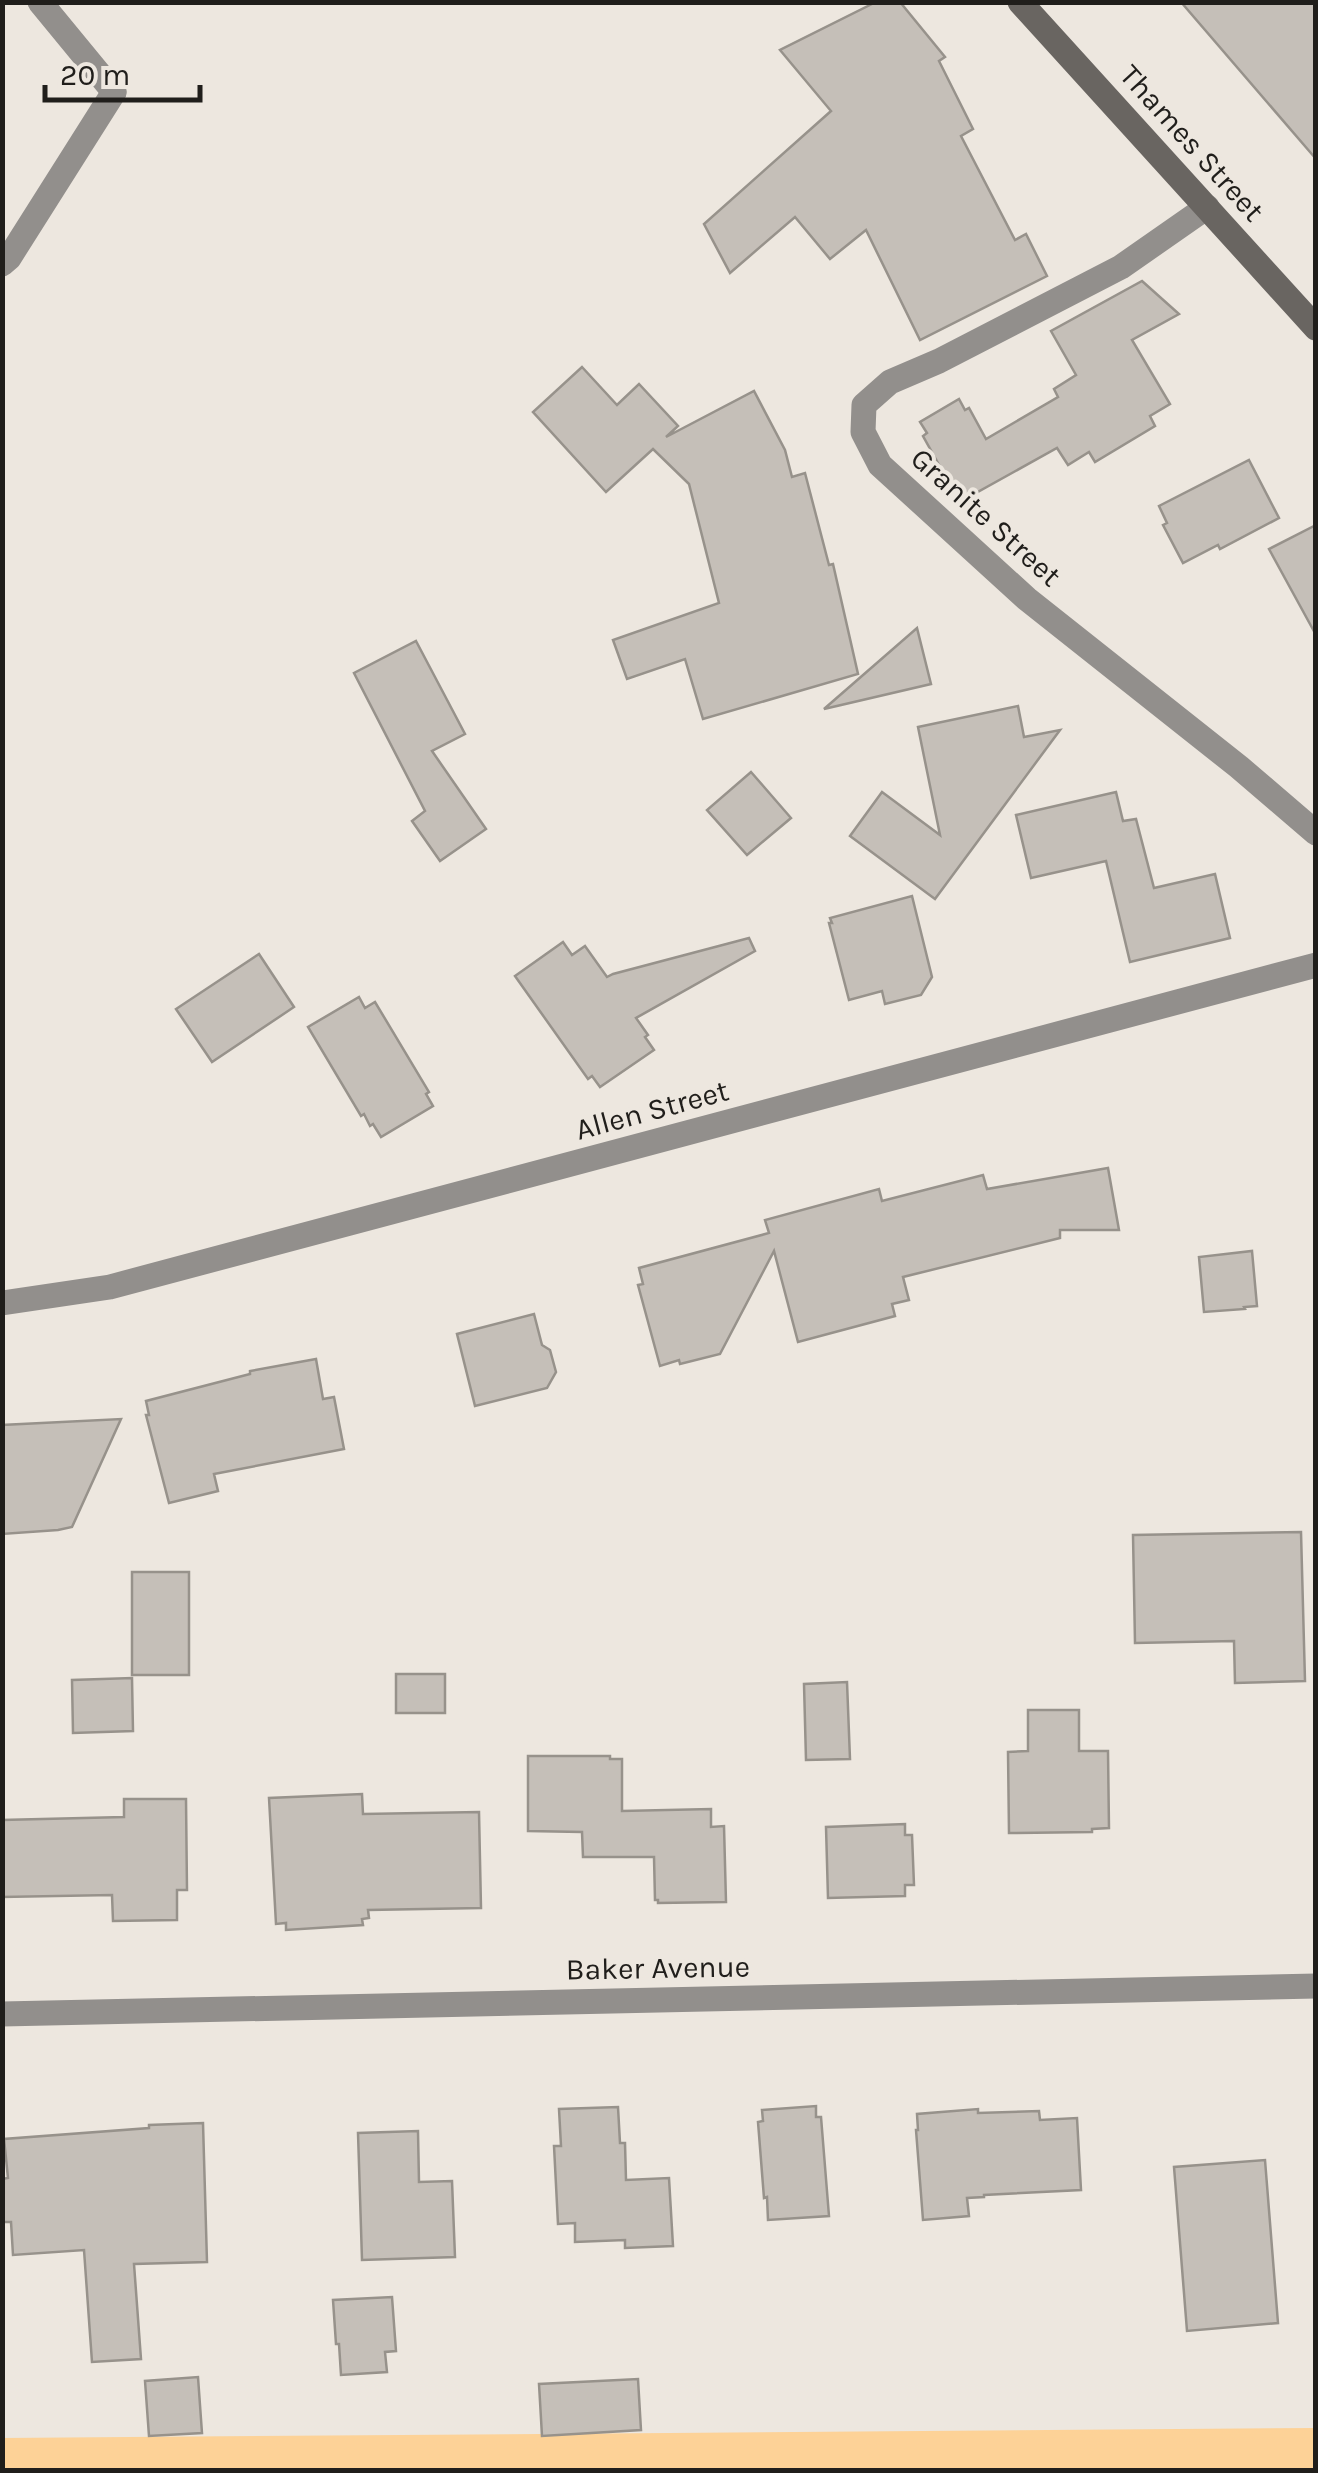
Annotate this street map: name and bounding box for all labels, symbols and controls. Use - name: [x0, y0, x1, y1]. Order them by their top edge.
- scale bar: [45, 40, 200, 102]
- text: 20 m: [60, 57, 130, 93]
- street label: Thames Street: [1112, 57, 1272, 229]
- street label: Granite Street: [903, 440, 1069, 594]
- street label: Allen Street: [572, 1072, 732, 1148]
- street label: Baker Avenue: [566, 1948, 750, 1988]

